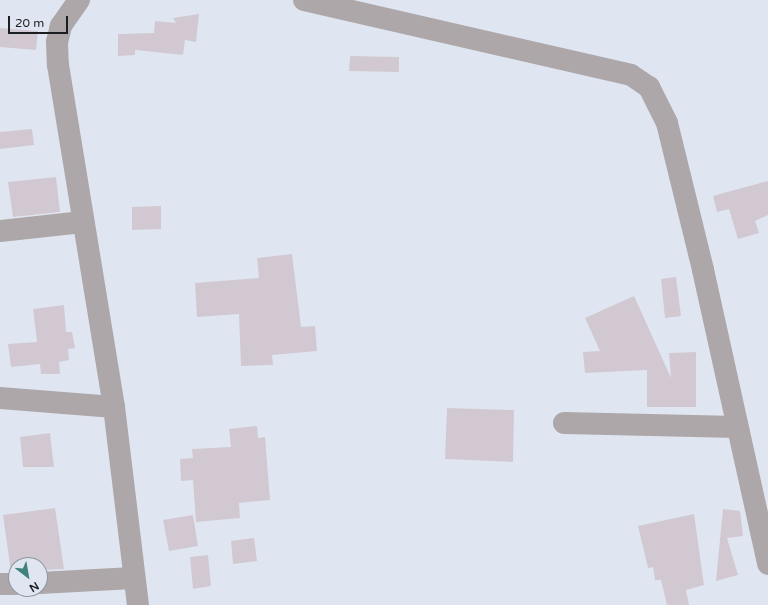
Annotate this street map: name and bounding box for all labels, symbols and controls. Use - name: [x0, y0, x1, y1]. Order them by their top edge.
- scale bar: [10, 8, 70, 34]
- text: 20 m: [15, 16, 44, 30]
- north arrow: [8, 557, 48, 597]
- text: N: [27, 579, 41, 595]

